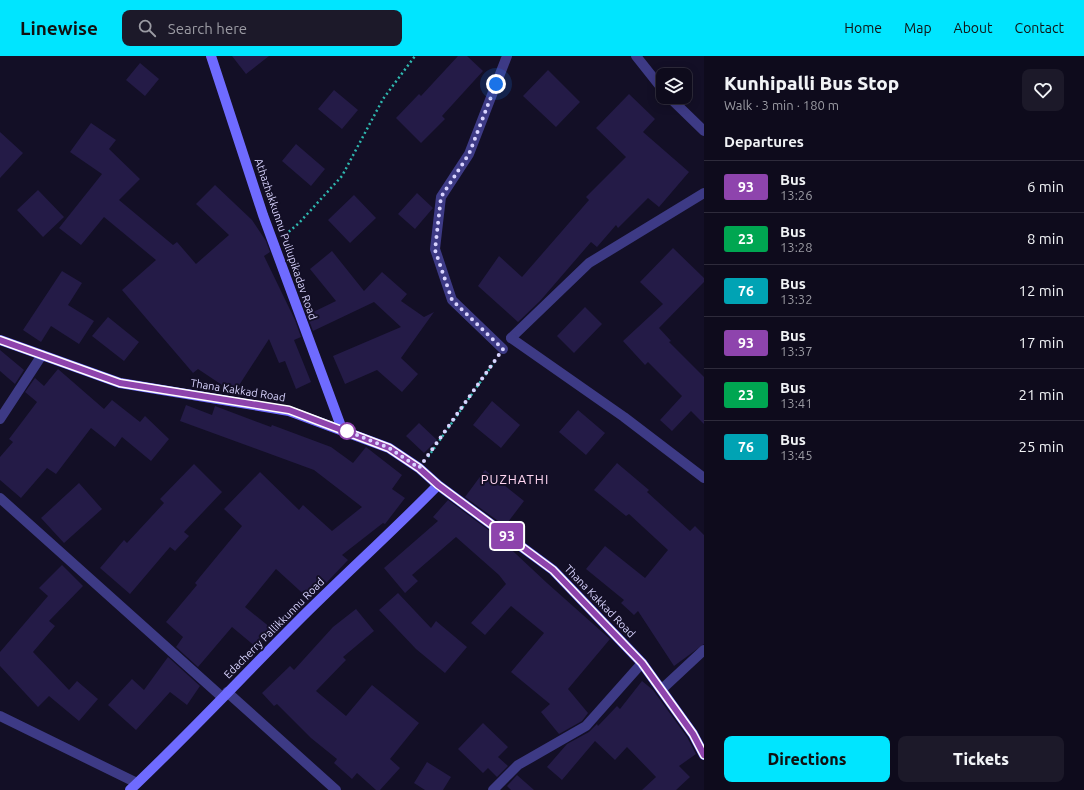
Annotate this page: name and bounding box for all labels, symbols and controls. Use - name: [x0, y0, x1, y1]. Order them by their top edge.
- search box: [122, 10, 402, 46]
- text: Linewise: [20, 17, 98, 39]
- icon: search: [136, 17, 158, 39]
- text: Search here: [168, 20, 247, 37]
- text: Home: [844, 20, 882, 36]
- text: Map: [904, 20, 932, 36]
- text: About: [954, 20, 993, 36]
- text: Contact: [1015, 20, 1064, 36]
- map controls: [656, 68, 692, 104]
- button: layers: [656, 68, 692, 104]
- button: heart: [1022, 69, 1064, 111]
- text: Kunhipalli Bus Stop: [724, 72, 899, 94]
- your location: [486, 74, 506, 94]
- text: Walk · 3 min · 180 m: [724, 98, 839, 112]
- text: Departures: [724, 133, 804, 150]
- street label: Athazhakkunnu Pullupikadav Road: [253, 157, 319, 321]
- text: Bus: [780, 171, 806, 188]
- text: 6 min: [1027, 178, 1064, 195]
- text: 93: [738, 179, 754, 195]
- text: 13:26: [780, 188, 813, 202]
- text: Bus: [780, 223, 806, 240]
- text: 8 min: [1027, 230, 1064, 247]
- text: 23: [738, 231, 754, 247]
- text: 13:28: [780, 240, 813, 254]
- text: Bus: [780, 275, 806, 292]
- text: 12 min: [1018, 282, 1064, 299]
- text: 76: [738, 283, 754, 299]
- text: 13:32: [780, 292, 813, 306]
- text: Bus: [780, 327, 806, 344]
- text: 17 min: [1018, 334, 1064, 351]
- text: 93: [738, 335, 754, 351]
- text: 13:37: [780, 344, 813, 358]
- street label: Thana Kakkad Road: [190, 377, 286, 403]
- text: Bus: [780, 379, 806, 396]
- text: 21 min: [1018, 386, 1064, 403]
- text: 23: [738, 387, 754, 403]
- text: 13:41: [780, 396, 813, 410]
- unlabelled marker: [338, 422, 356, 440]
- text: Bus: [780, 431, 806, 448]
- text: 25 min: [1018, 438, 1064, 455]
- text: 76: [738, 439, 754, 455]
- text: 13:45: [780, 448, 813, 462]
- district label: PUZHATHI: [481, 472, 549, 486]
- line badge: 93: [489, 523, 525, 549]
- text: 93: [499, 528, 515, 544]
- street label: Thana Kakkad Road: [562, 562, 638, 640]
- street label: Edacherry Pallikkunnu Road: [221, 575, 327, 681]
- button: Directions: [724, 736, 890, 782]
- button: Tickets: [898, 736, 1064, 782]

